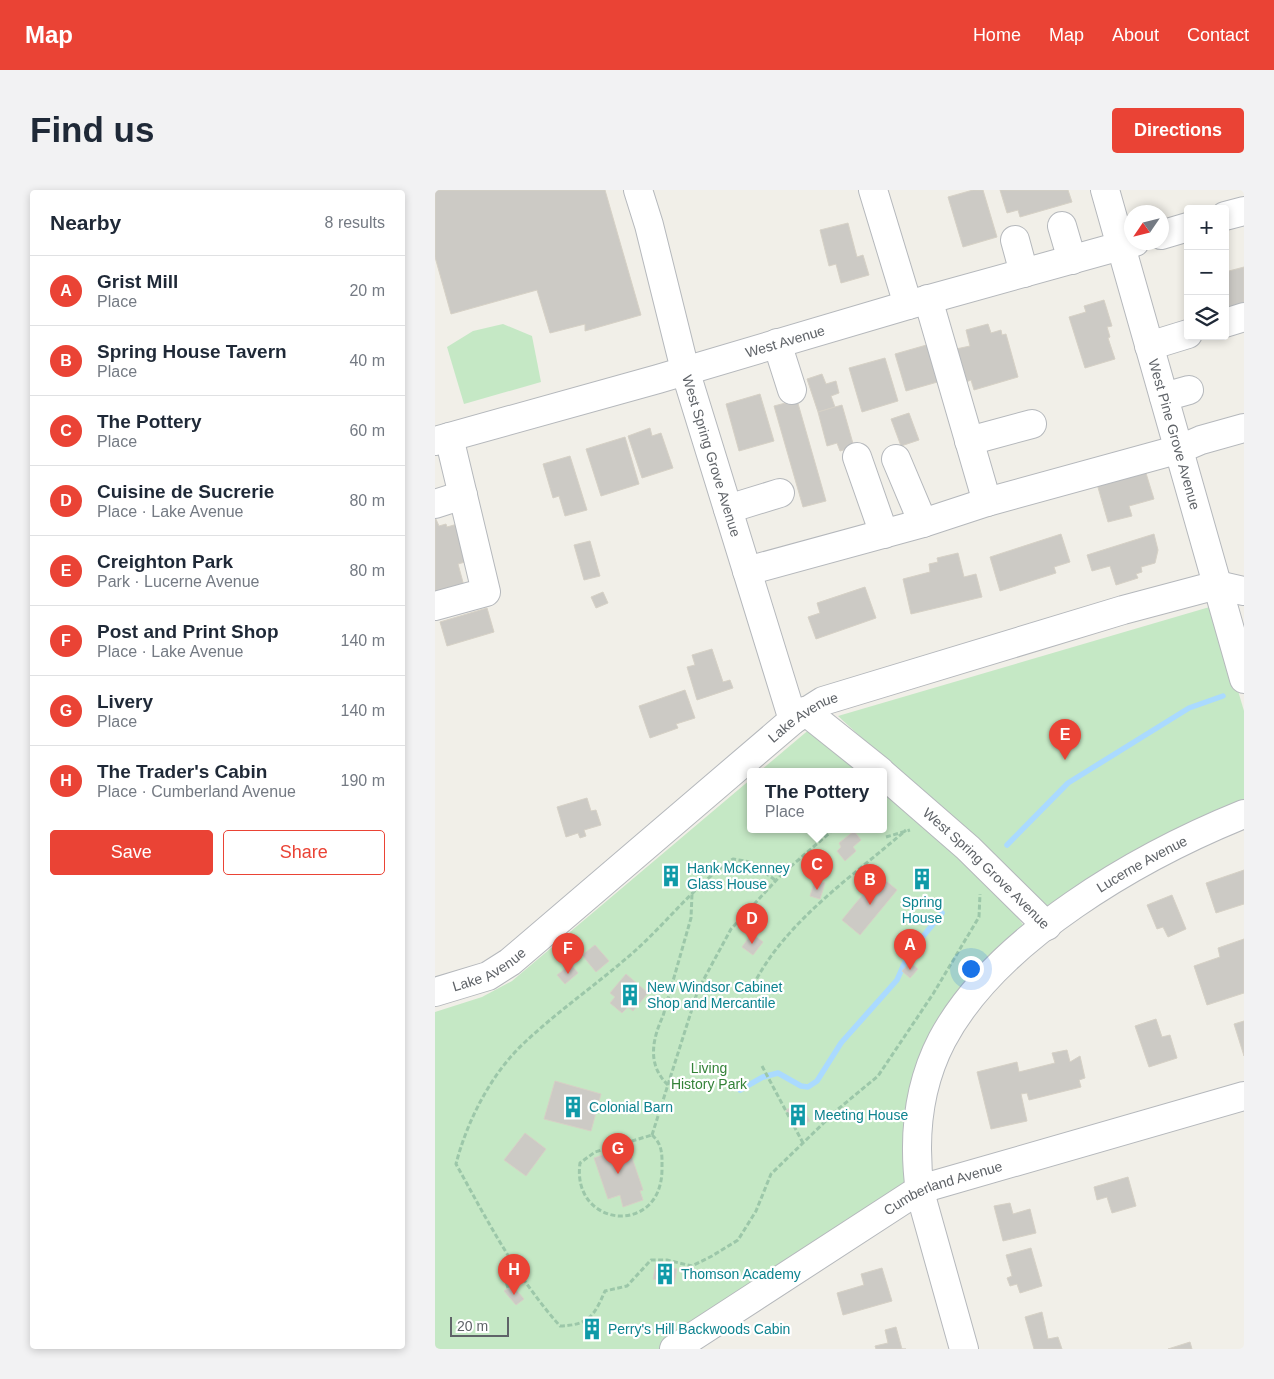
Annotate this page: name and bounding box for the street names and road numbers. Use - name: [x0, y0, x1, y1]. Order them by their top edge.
- street label: West Avenue: [743, 322, 827, 361]
- street label: West Pine Grove Avenue: [1145, 357, 1204, 512]
- street label: West Spring Grove Avenue: [679, 373, 744, 539]
- street label: Lake Avenue: [765, 689, 840, 746]
- street label: West Spring Grove Avenue: [920, 805, 1053, 932]
- street label: Lucerne Avenue: [1094, 832, 1190, 896]
- street label: Lake Avenue: [450, 944, 529, 994]
- street label: Cumberland Avenue: [881, 1158, 1004, 1219]

